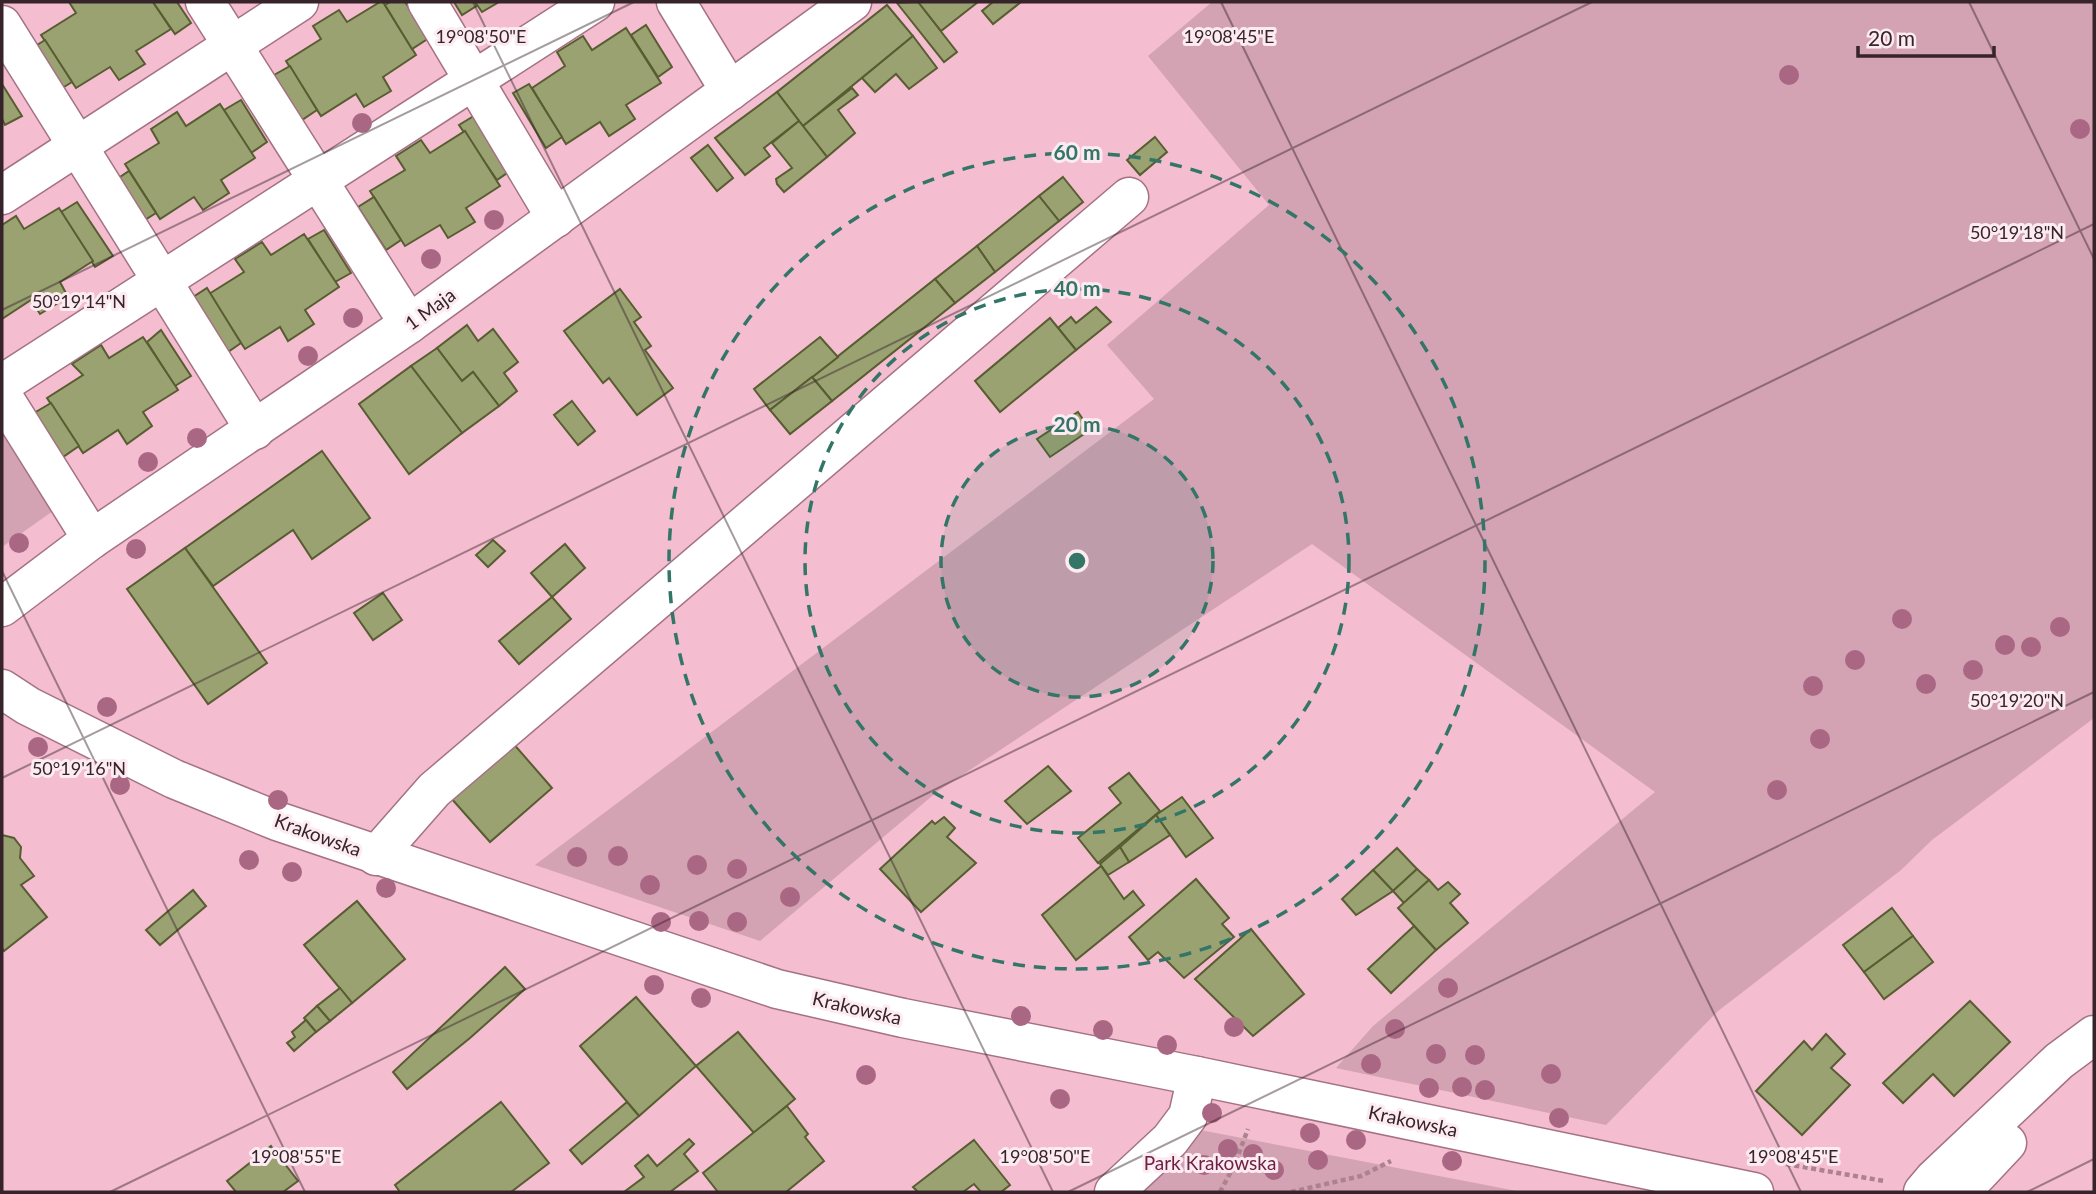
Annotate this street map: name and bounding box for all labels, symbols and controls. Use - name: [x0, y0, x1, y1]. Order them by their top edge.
- scale bar: [1858, 14, 1994, 58]
- text: 19°08'50"E: [436, 25, 526, 47]
- text: 19°08'45"E: [1184, 25, 1274, 47]
- text: 20 m: [1868, 25, 1915, 50]
- text: 60 m: [1053, 139, 1101, 164]
- text: 50°19'18"N: [1970, 221, 2064, 243]
- text: 40 m: [1053, 275, 1101, 300]
- street label: 1 Maja: [400, 283, 459, 335]
- text: 50°19'14"N: [32, 290, 126, 312]
- text: 20 m: [1053, 411, 1101, 436]
- centre of rings: [1065, 549, 1089, 573]
- text: 50°19'20"N: [1970, 689, 2064, 711]
- text: 50°19'16"N: [32, 757, 126, 779]
- street label: Krakowska: [272, 808, 365, 861]
- street label: Krakowska: [810, 986, 904, 1029]
- street label: Krakowska: [1366, 1100, 1460, 1141]
- text: 19°08'55"E: [251, 1145, 341, 1167]
- text: 19°08'50"E: [1000, 1145, 1090, 1167]
- text: 19°08'45"E: [1748, 1145, 1838, 1167]
- park label: Park Krakowska: [1144, 1151, 1276, 1174]

